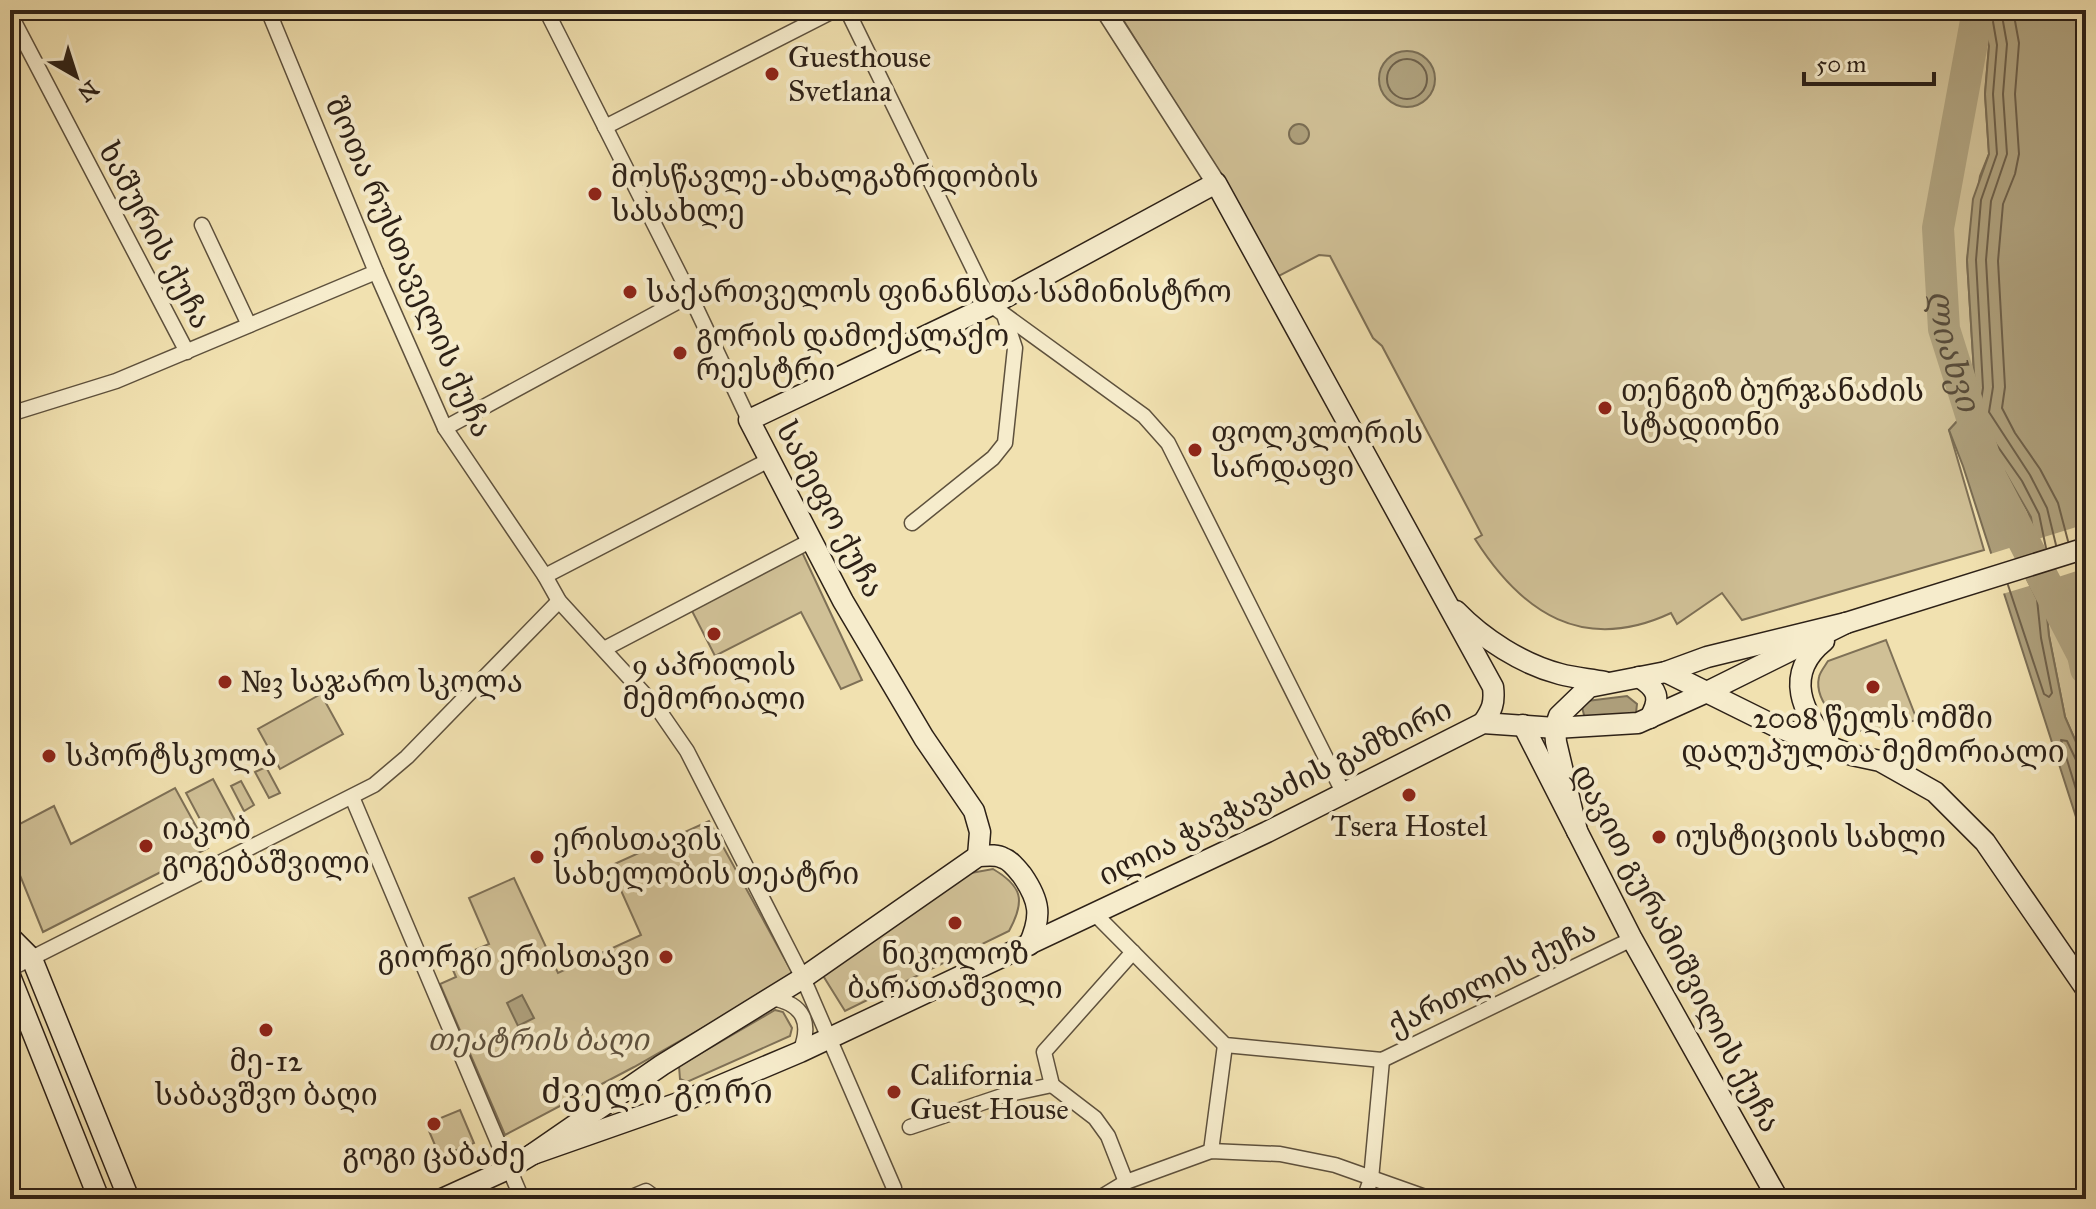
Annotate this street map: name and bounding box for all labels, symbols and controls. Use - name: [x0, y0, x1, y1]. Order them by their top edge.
- north arrow: [36, 36, 116, 116]
- scale bar: [1804, 36, 1934, 86]
- place label: Guesthouse Svetlana: [788, 39, 931, 109]
- text: 50 m: [1816, 49, 1866, 79]
- marker: Guesthouse Svetlana: [763, 65, 781, 83]
- text: N: [72, 75, 104, 108]
- street label: შოთა რუსთაველის ქუჩა: [318, 91, 500, 443]
- street label: ხაშურის ქუჩა: [91, 135, 219, 335]
- place label: მოსწავლე-ახალგაზრდობის სასახლე: [611, 159, 1039, 229]
- marker: მოსწავლე-ახალგაზრდობის სასახლე: [586, 185, 604, 203]
- place label: საქართველოს ფინანსთა სამინისტრო: [646, 274, 1232, 310]
- marker: საქართველოს ფინანსთა სამინისტრო: [621, 283, 639, 301]
- water label: ლიახვი: [1922, 289, 1989, 418]
- place label: გორის დამოქალაქო რეესტრი: [696, 318, 1009, 388]
- marker: გორის დამოქალაქო რეესტრი: [671, 344, 689, 362]
- place label: თენგიზ ბურჯანაძის სტადიონი: [1621, 373, 1924, 443]
- marker: თენგიზ ბურჯანაძის სტადიონი: [1596, 399, 1614, 417]
- street label: სამეფო ქუჩა: [768, 414, 892, 604]
- place label: ფოლკლორის სარდაფი: [1211, 415, 1423, 485]
- marker: ფოლკლორის სარდაფი: [1186, 441, 1204, 459]
- marker: 9 აპრილის მემორიალი: [705, 625, 723, 643]
- place label: 9 აპრილის მემორიალი: [622, 647, 806, 717]
- place label: №3 საჯარო სკოლა: [241, 664, 523, 700]
- marker: №3 საჯარო სკოლა: [216, 673, 234, 691]
- marker: 2008 წელს ომში დაღუპულთა მემორიალი: [1864, 678, 1882, 696]
- street label: ილია ჭავჭავაძის გამზირი: [1092, 691, 1458, 893]
- place label: 2008 წელს ომში დაღუპულთა მემორიალი: [1681, 700, 2065, 770]
- place label: სპორტსკოლა: [65, 738, 277, 774]
- marker: სპორტსკოლა: [40, 747, 58, 765]
- street label: დავით გურამიშვილის ქუჩა: [1563, 758, 1789, 1138]
- marker: Tsera Hostel: [1400, 786, 1418, 804]
- place label: Tsera Hostel: [1331, 808, 1488, 844]
- place label: იაკობ გოგებაშვილი: [162, 811, 370, 881]
- place label: იუსტიციის სახლი: [1675, 819, 1946, 855]
- place label: ერისთავის სახელობის თეატრი: [553, 822, 859, 892]
- marker: იუსტიციის სახლი: [1650, 828, 1668, 846]
- marker: იაკობ გოგებაშვილი: [137, 837, 155, 855]
- marker: ერისთავის სახელობის თეატრი: [528, 848, 546, 866]
- street label: ქართლის ქუჩა: [1382, 912, 1602, 1044]
- marker: ნიკოლოზ ბარათაშვილი: [946, 914, 964, 932]
- place label: ნიკოლოზ ბარათაშვილი: [847, 936, 1063, 1006]
- place label: გიორგი ერისთავი: [377, 939, 650, 975]
- marker: გიორგი ერისთავი: [657, 948, 675, 966]
- marker: მე-12 საბავშვო ბაღი: [257, 1021, 275, 1039]
- park label: თეატრის ბაღი: [427, 1022, 651, 1058]
- place label: მე-12 საბავშვო ბაღი: [154, 1043, 378, 1113]
- place label: California Guest House: [910, 1057, 1069, 1127]
- district label: ძველი გორი: [541, 1071, 775, 1112]
- marker: California Guest House: [885, 1083, 903, 1101]
- marker: გოგი ცაბაძე: [425, 1115, 443, 1133]
- place label: გოგი ცაბაძე: [342, 1137, 526, 1173]

